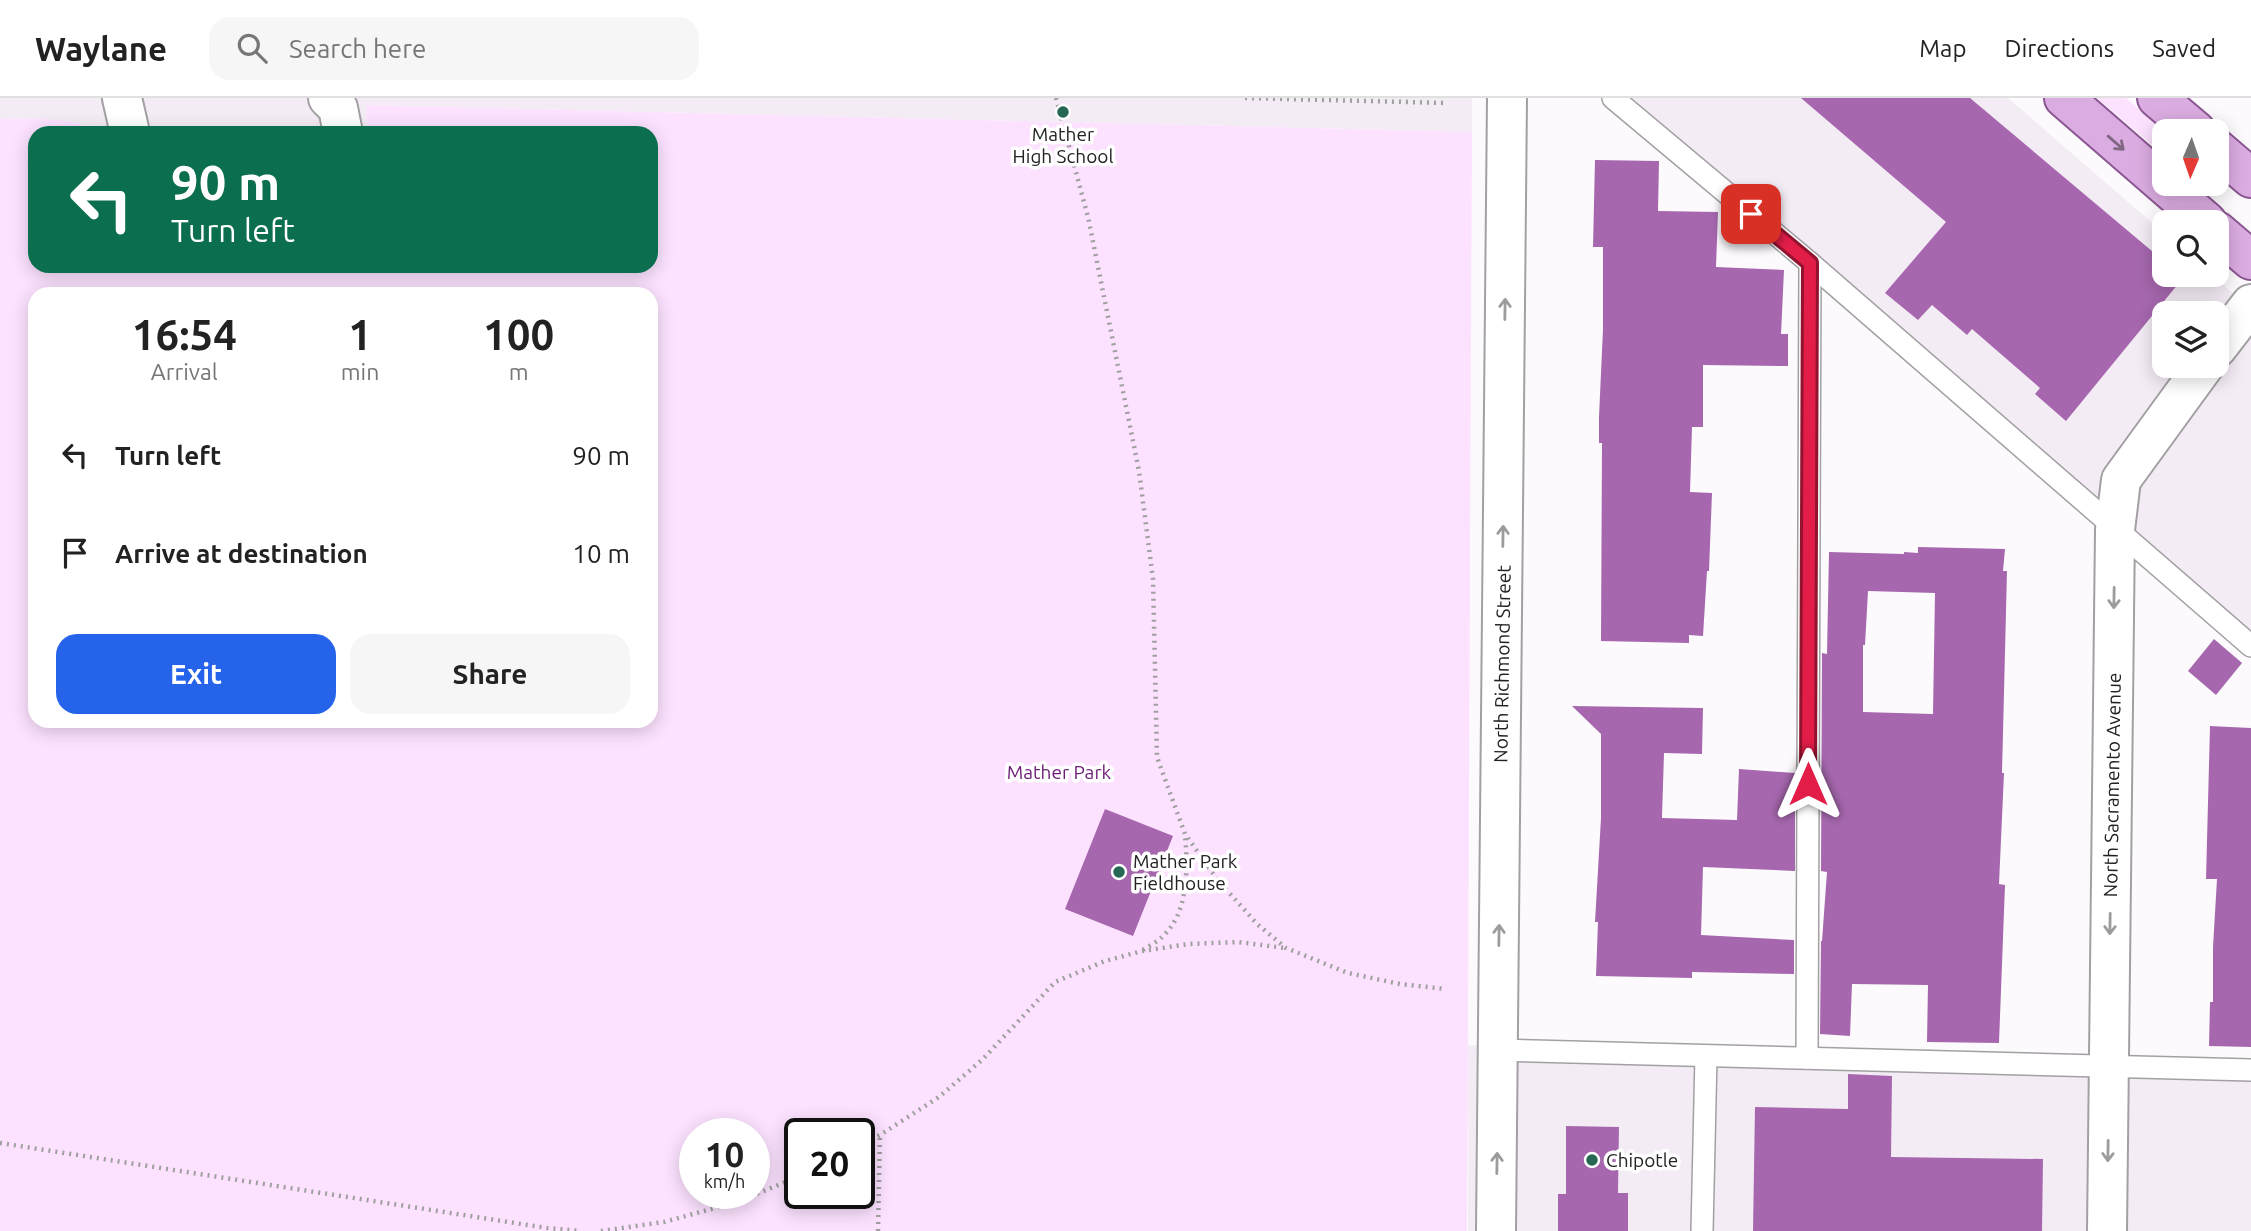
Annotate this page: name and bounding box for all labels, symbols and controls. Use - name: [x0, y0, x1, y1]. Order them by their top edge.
- search box: [209, 17, 699, 80]
- icon: search: [233, 29, 271, 67]
- text: Waylane: [35, 30, 167, 67]
- text: Search here: [289, 34, 426, 63]
- text: Map: [1919, 35, 1966, 62]
- text: Directions: [2004, 35, 2114, 62]
- text: Saved: [2152, 35, 2216, 62]
- marker: Mather High School: [1055, 104, 1071, 120]
- north arrow: [2152, 119, 2230, 196]
- map controls: [2152, 119, 2229, 378]
- place label: Mather High School: [1013, 123, 1113, 167]
- one-way arrow: [2106, 135, 2124, 151]
- icon: left: [56, 154, 147, 245]
- text: 90 m: [171, 154, 280, 209]
- pin: [1721, 184, 1781, 244]
- icon: arrive: [1732, 195, 1770, 233]
- button: search: [2152, 210, 2229, 287]
- text: Turn left: [171, 212, 295, 248]
- one-way arrow: [1498, 298, 1512, 321]
- button: layers: [2152, 301, 2229, 378]
- text: 16:54: [132, 311, 237, 358]
- text: 1: [348, 311, 372, 358]
- text: 100: [483, 311, 554, 358]
- text: Arrival: [151, 359, 218, 384]
- text: min: [341, 359, 379, 384]
- text: m: [509, 359, 529, 384]
- icon: left: [56, 436, 94, 474]
- text: Turn left: [115, 441, 221, 470]
- text: 90 m: [572, 441, 630, 470]
- one-way arrow: [1496, 525, 1510, 548]
- icon: arrive: [56, 534, 94, 572]
- text: Arrive at destination: [115, 539, 368, 568]
- text: 10 m: [572, 539, 630, 568]
- street label: North Richmond Street: [1489, 565, 1515, 763]
- one-way arrow: [2108, 586, 2121, 609]
- button: Exit: [56, 634, 336, 714]
- button: Share: [350, 634, 630, 714]
- street label: North Sacramento Avenue: [2099, 672, 2125, 898]
- position arrow: [1771, 747, 1845, 821]
- park label: Mather Park: [1007, 761, 1112, 783]
- place label: Mather Park Fieldhouse: [1133, 850, 1238, 894]
- marker: Mather Park Fieldhouse: [1111, 864, 1127, 880]
- one-way arrow: [2104, 912, 2117, 935]
- one-way arrow: [1492, 924, 1506, 947]
- speed limit sign: 20: [784, 1118, 875, 1209]
- text: 10: [705, 1134, 744, 1174]
- one-way arrow: [2101, 1139, 2115, 1162]
- place label: Chipotle: [1606, 1149, 1678, 1171]
- one-way arrow: [1490, 1152, 1504, 1175]
- marker: Chipotle: [1584, 1152, 1600, 1168]
- text: km/h: [704, 1171, 745, 1191]

